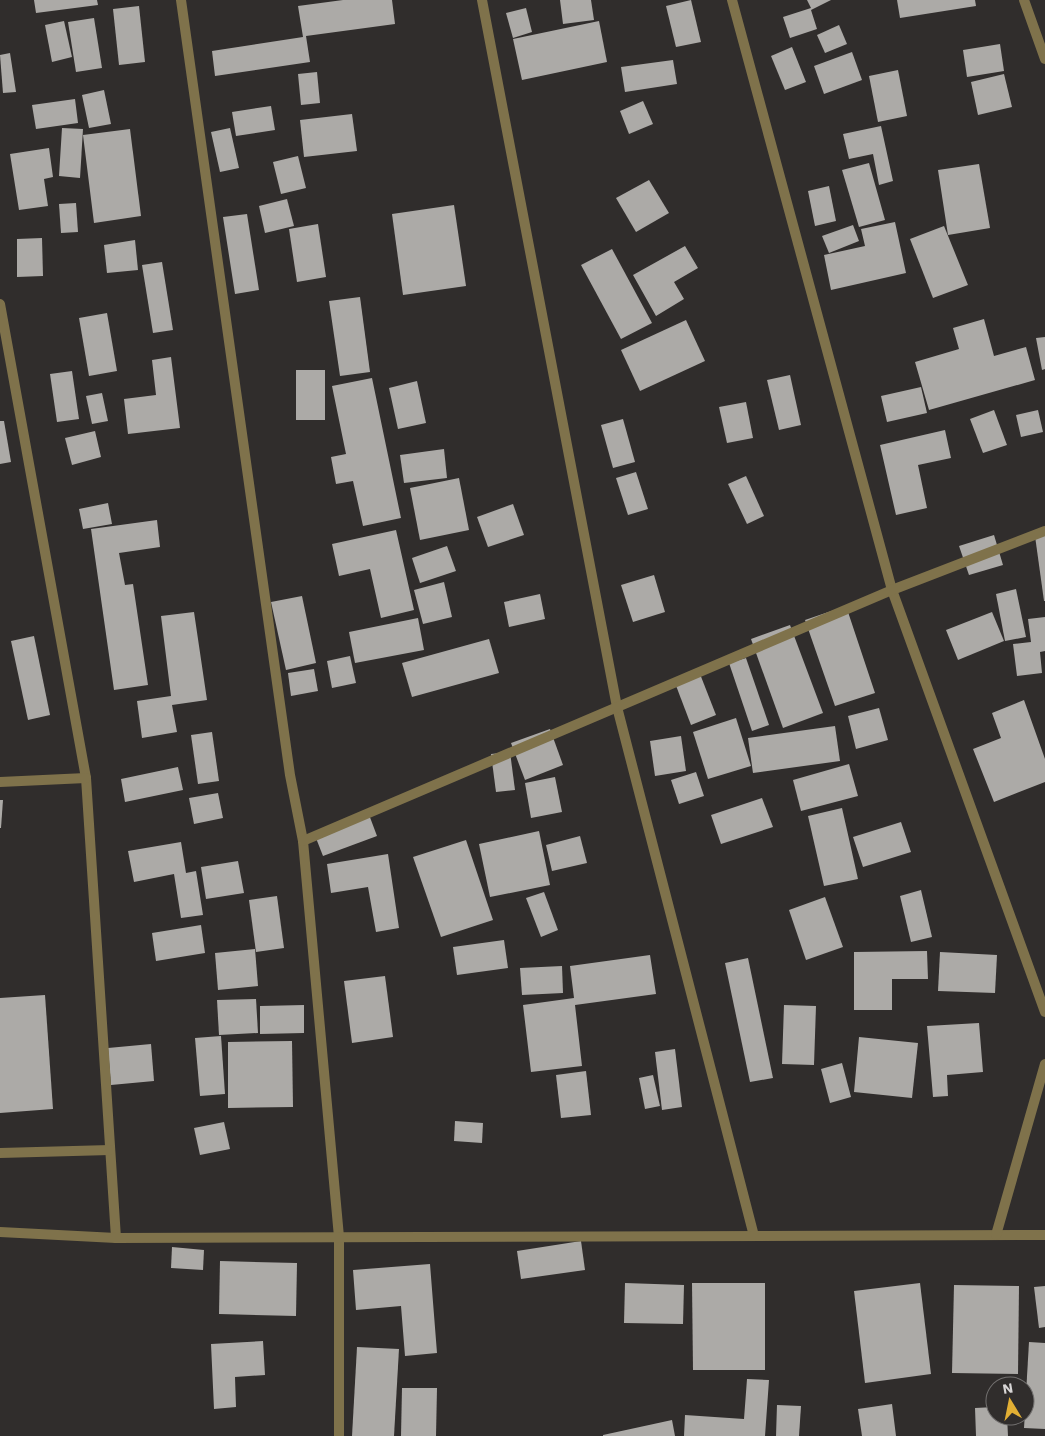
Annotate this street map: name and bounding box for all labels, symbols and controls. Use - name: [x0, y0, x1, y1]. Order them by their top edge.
- north arrow: [985, 1376, 1035, 1426]
- text: N: [1001, 1379, 1014, 1397]

